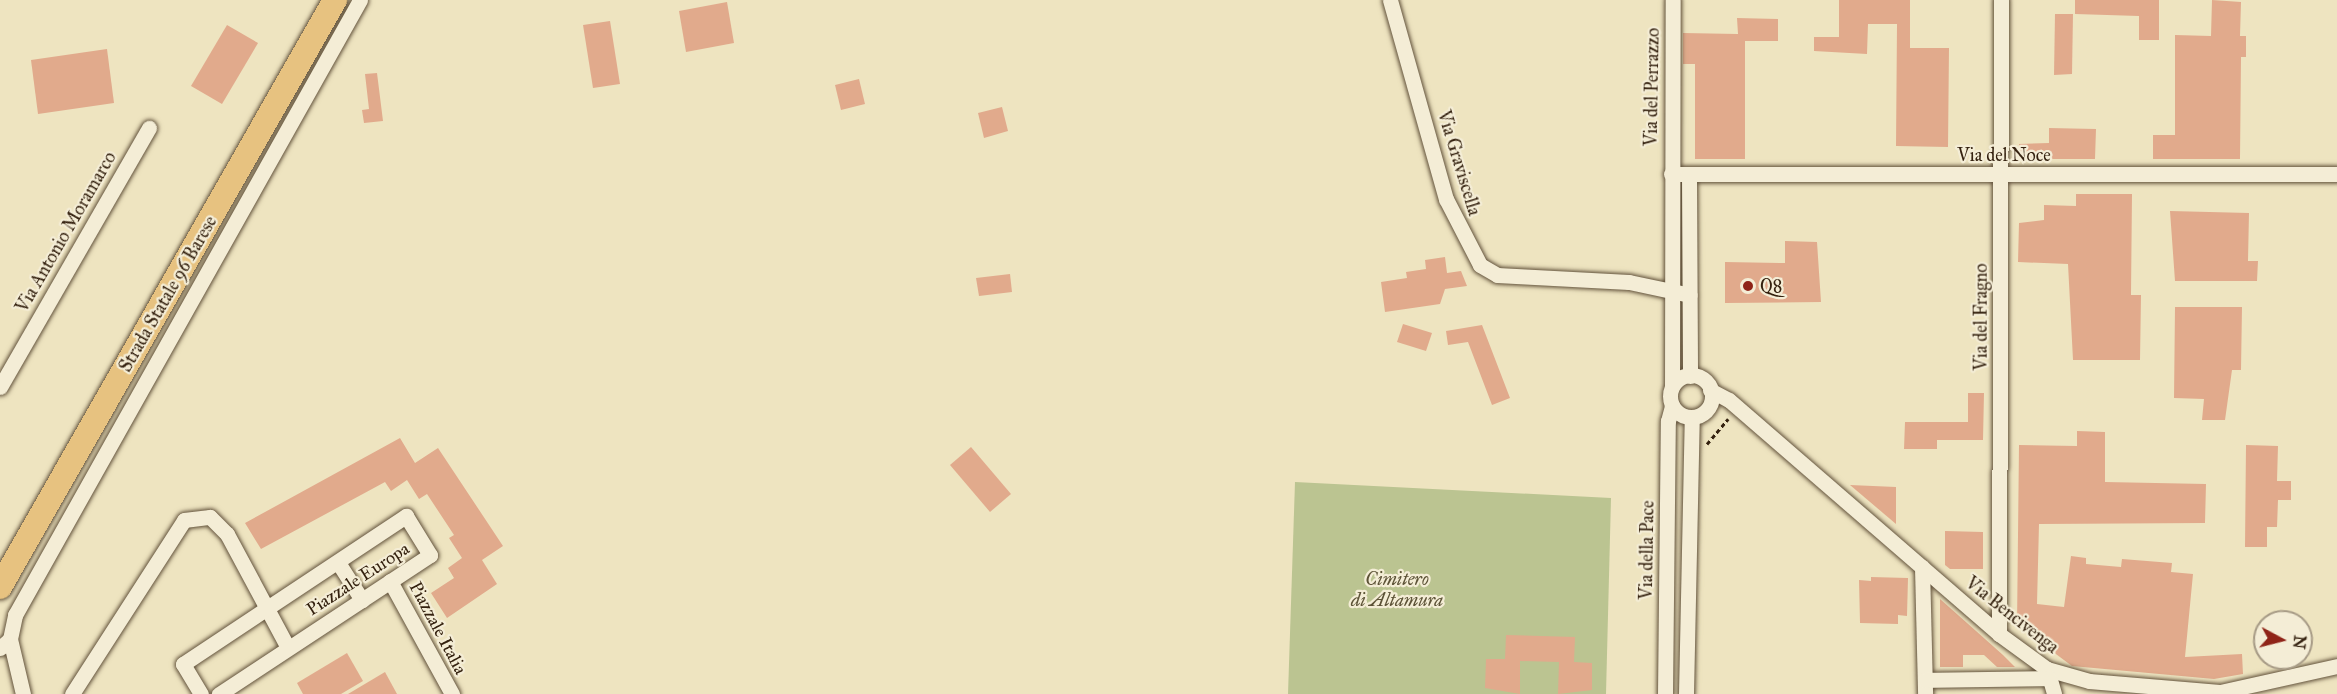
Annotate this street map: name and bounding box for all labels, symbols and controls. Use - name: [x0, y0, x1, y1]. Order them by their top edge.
- street label: Via del Perrazzo: [1640, 28, 1664, 146]
- street label: Via Graviscella: [1433, 108, 1485, 218]
- street label: Via del Noce: [1957, 144, 2051, 166]
- street label: Via Antonio Moramarco: [11, 148, 121, 316]
- street label: Strada Statale 96 Barese: [115, 212, 221, 376]
- street label: Via del Fragno: [1970, 263, 1992, 371]
- place label: Q8: [1760, 275, 1782, 297]
- marker: Q8: [1741, 279, 1755, 293]
- street label: Via della Pace: [1635, 500, 1659, 600]
- street label: Piazzale Europa: [303, 538, 413, 620]
- park label: Cimitero di Altamura: [1351, 569, 1443, 612]
- street label: Via Bencivenga: [1961, 572, 2063, 658]
- street label: Piazzale Italia: [405, 578, 471, 678]
- north arrow: [2253, 610, 2313, 670]
- text: N: [2289, 634, 2310, 650]

